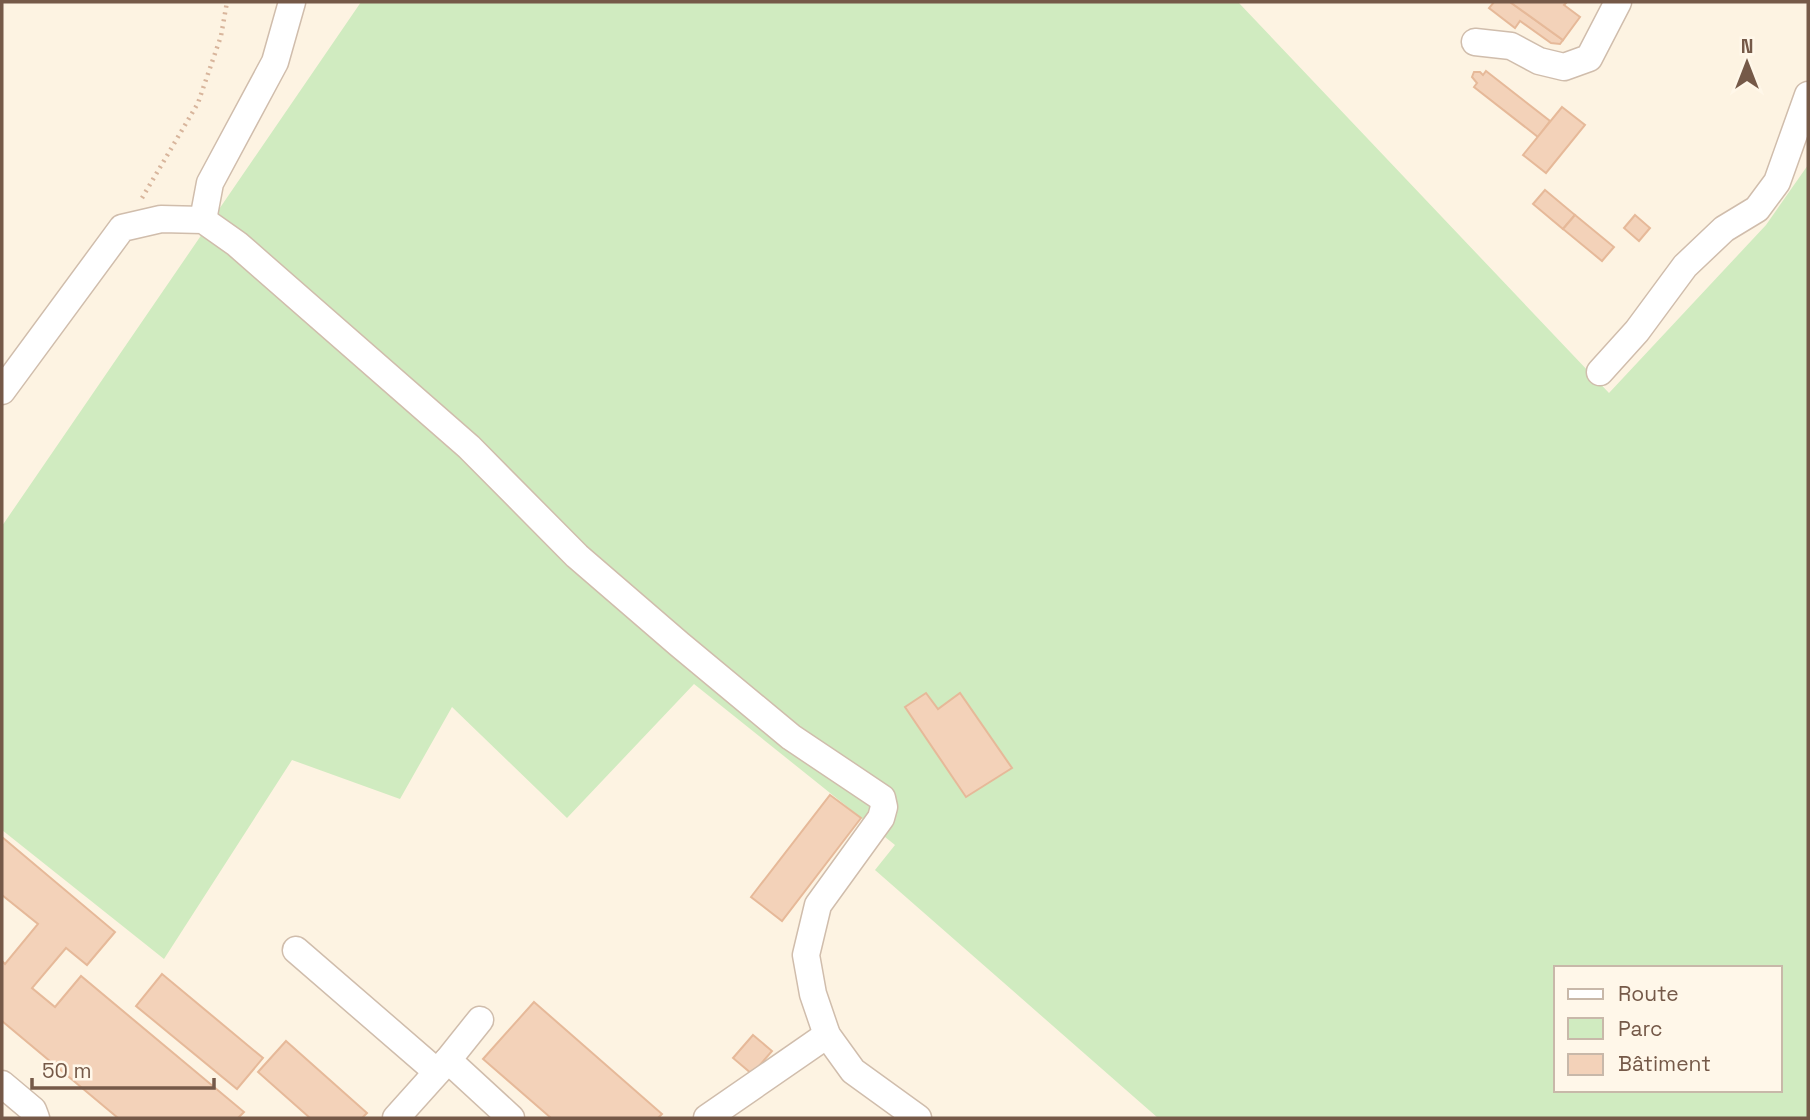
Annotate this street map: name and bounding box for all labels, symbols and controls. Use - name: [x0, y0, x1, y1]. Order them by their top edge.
- north arrow: [1712, 28, 1782, 98]
- text: N: [1741, 34, 1753, 59]
- legend: [1554, 966, 1782, 1092]
- text: Route: [1618, 980, 1679, 1007]
- text: Parc: [1618, 1015, 1663, 1042]
- scale bar: [32, 1046, 214, 1090]
- text: Bâtiment: [1618, 1050, 1711, 1077]
- text: 50 m: [42, 1057, 92, 1084]

